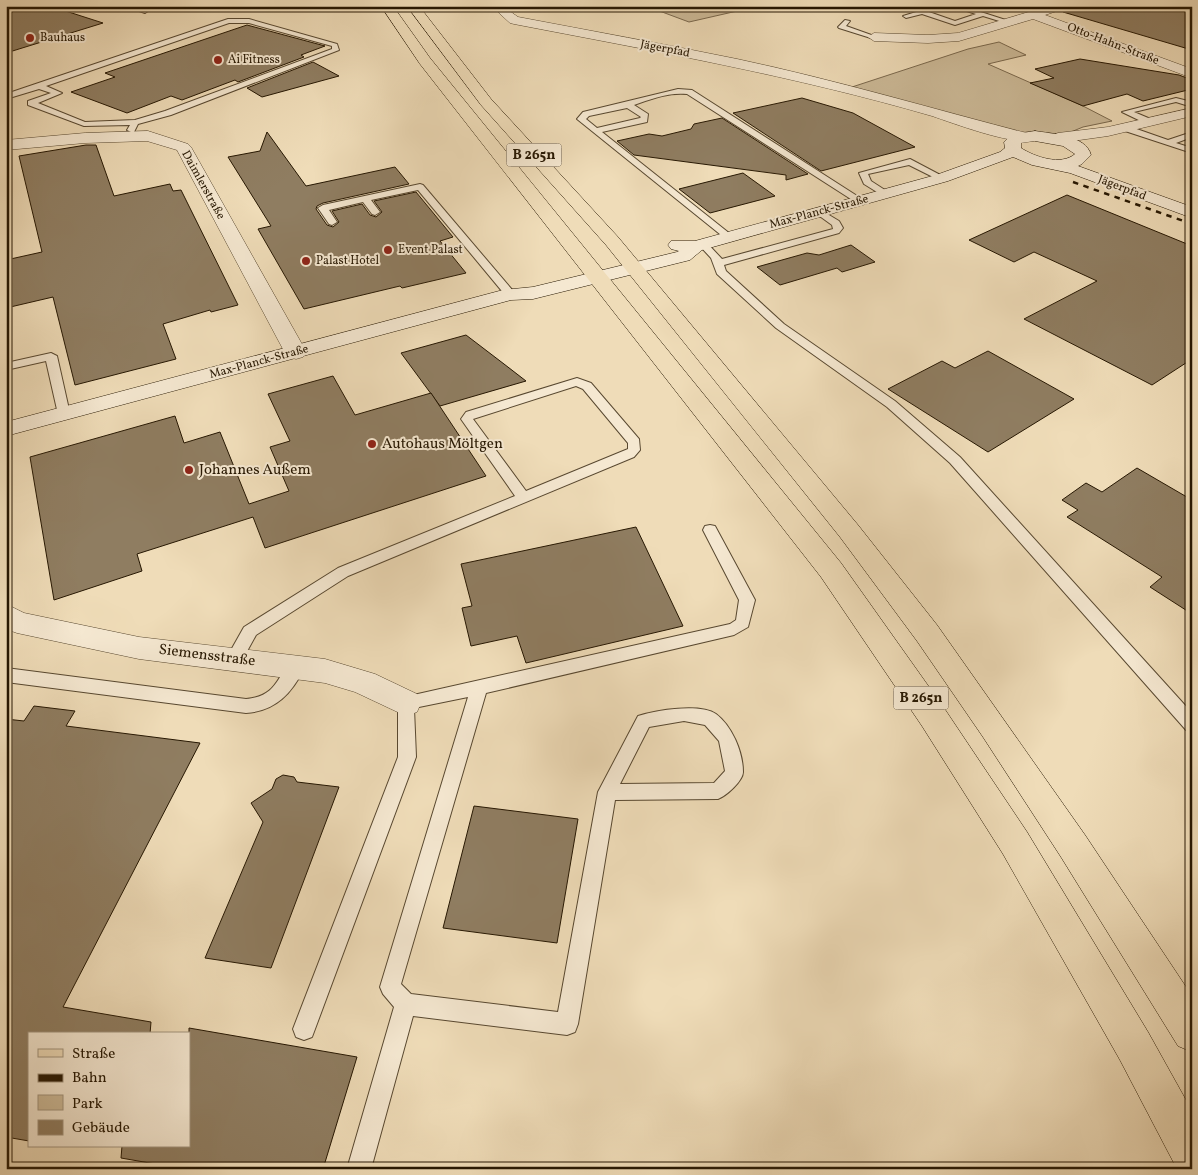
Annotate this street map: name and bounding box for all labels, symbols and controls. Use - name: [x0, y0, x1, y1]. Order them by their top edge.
- street label: Otto-Hahn-Straße: [1065, 19, 1161, 69]
- place label: Bauhaus: [40, 30, 85, 46]
- marker: Bauhaus: [24, 32, 36, 44]
- street label: Jägerpfad: [639, 36, 692, 62]
- place label: Ai Fitness: [228, 52, 280, 68]
- marker: Ai Fitness: [212, 54, 224, 66]
- road number: B 265n: [506, 144, 562, 166]
- street label: Daimlerstraße: [177, 148, 229, 223]
- street label: Jägerpfad: [1096, 171, 1149, 205]
- street label: Max-Planck-Straße: [768, 191, 871, 233]
- place label: Event Palast: [398, 242, 463, 258]
- marker: Event Palast: [382, 244, 394, 256]
- place label: Palast Hotel: [316, 253, 379, 269]
- marker: Palast Hotel: [300, 255, 312, 267]
- street label: Max-Planck-Straße: [208, 341, 311, 383]
- place label: Autohaus Möltgen: [382, 434, 503, 455]
- marker: Autohaus Möltgen: [366, 438, 378, 450]
- place label: Johannes Außem: [199, 460, 311, 481]
- marker: Johannes Außem: [183, 464, 195, 476]
- street label: Siemensstraße: [157, 640, 257, 672]
- road number: B 265n: [894, 686, 948, 710]
- legend: [28, 1032, 190, 1148]
- text: Straße: [72, 1044, 115, 1065]
- text: Bahn: [72, 1068, 107, 1089]
- text: Park: [72, 1094, 103, 1115]
- text: Gebäude: [72, 1118, 130, 1139]

